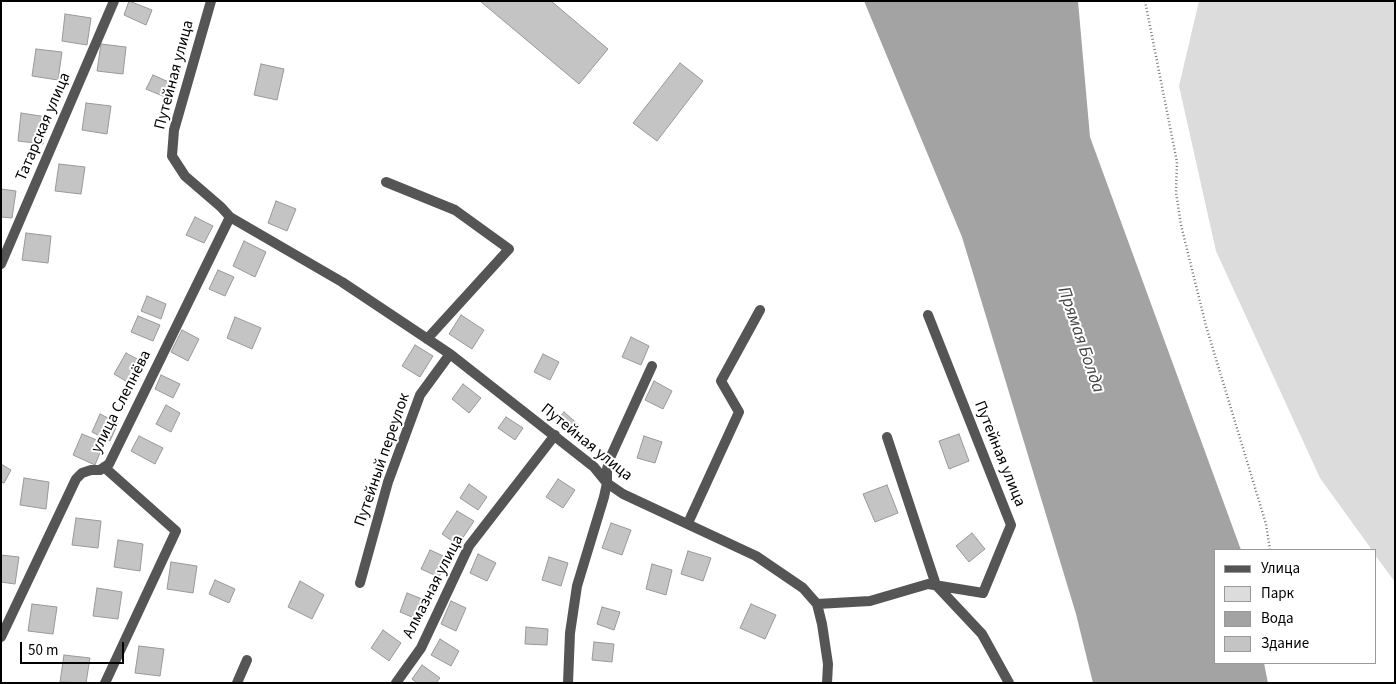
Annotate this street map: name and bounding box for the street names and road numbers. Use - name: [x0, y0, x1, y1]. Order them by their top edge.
- street label: Путейная улица: [151, 18, 199, 132]
- street label: Татарская улица: [13, 70, 75, 184]
- street label: улица Слепнёва: [88, 347, 156, 457]
- street label: Путейный переулок: [351, 391, 415, 529]
- street label: Путейная улица: [969, 398, 1029, 510]
- street label: Путейная улица: [536, 400, 636, 486]
- street label: Алмазная улица: [400, 532, 468, 642]

